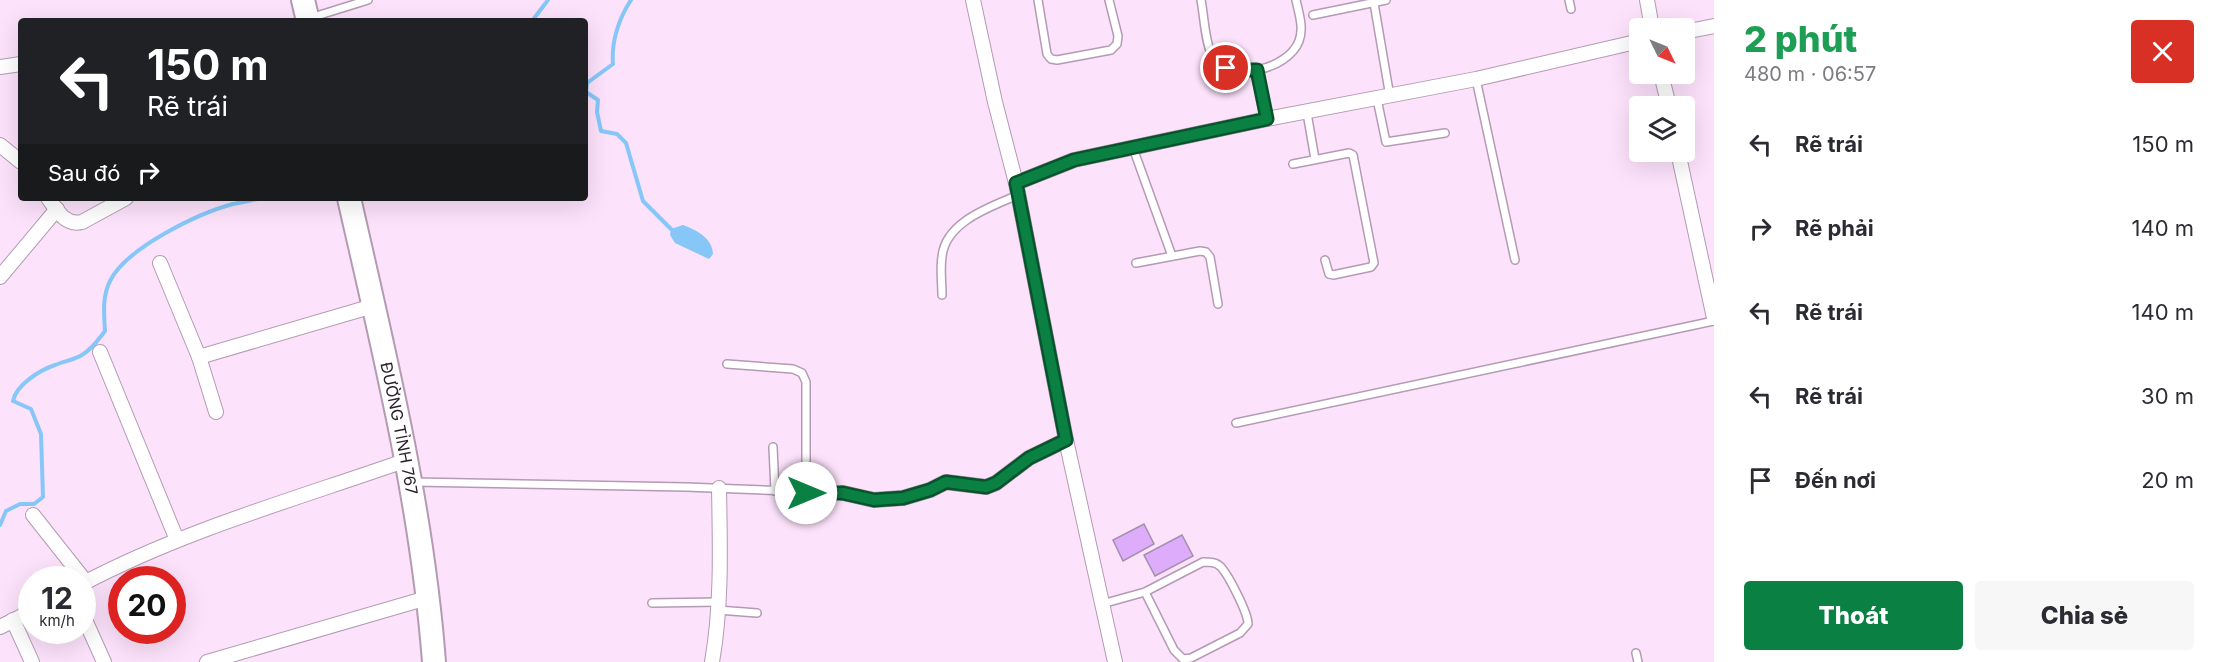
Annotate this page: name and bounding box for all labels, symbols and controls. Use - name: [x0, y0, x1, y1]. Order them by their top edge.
- text: 2 phút: [1744, 17, 1857, 61]
- north arrow: [1629, 18, 1695, 84]
- map controls: [1629, 18, 1695, 162]
- button: close: [2131, 20, 2194, 83]
- text: 150 m: [147, 39, 269, 90]
- icon: left: [48, 42, 126, 120]
- pin: [1200, 42, 1251, 93]
- icon: arrive: [1209, 51, 1242, 84]
- text: 480 m · 06:57: [1744, 62, 1876, 86]
- text: Rẽ trái: [147, 90, 228, 123]
- button: layers: [1629, 96, 1695, 162]
- icon: left: [1744, 128, 1777, 161]
- text: Rẽ trái: [1795, 131, 1863, 157]
- text: 150 m: [2132, 131, 2194, 157]
- icon: right: [132, 156, 165, 189]
- text: Sau đó: [48, 160, 120, 186]
- icon: right: [1744, 212, 1777, 245]
- text: Rẽ phải: [1795, 215, 1874, 241]
- text: 140 m: [2132, 215, 2194, 241]
- icon: left: [1744, 296, 1777, 329]
- text: Rẽ trái: [1795, 299, 1863, 325]
- text: 140 m: [2132, 299, 2194, 325]
- street label: ĐƯỜNG TỈNH 767: [376, 360, 422, 496]
- icon: left: [1744, 380, 1777, 413]
- text: Rẽ trái: [1795, 383, 1863, 409]
- text: 30 m: [2141, 383, 2194, 409]
- position arrow: [774, 461, 838, 525]
- icon: arrive: [1744, 464, 1777, 497]
- text: Đến nơi: [1795, 467, 1876, 493]
- text: 20 m: [2141, 467, 2194, 493]
- speed limit sign: 20: [108, 566, 186, 644]
- text: 12: [41, 580, 73, 616]
- button: Thoát: [1744, 581, 1963, 650]
- button: Chia sẻ: [1975, 581, 2194, 650]
- text: km/h: [39, 611, 75, 630]

